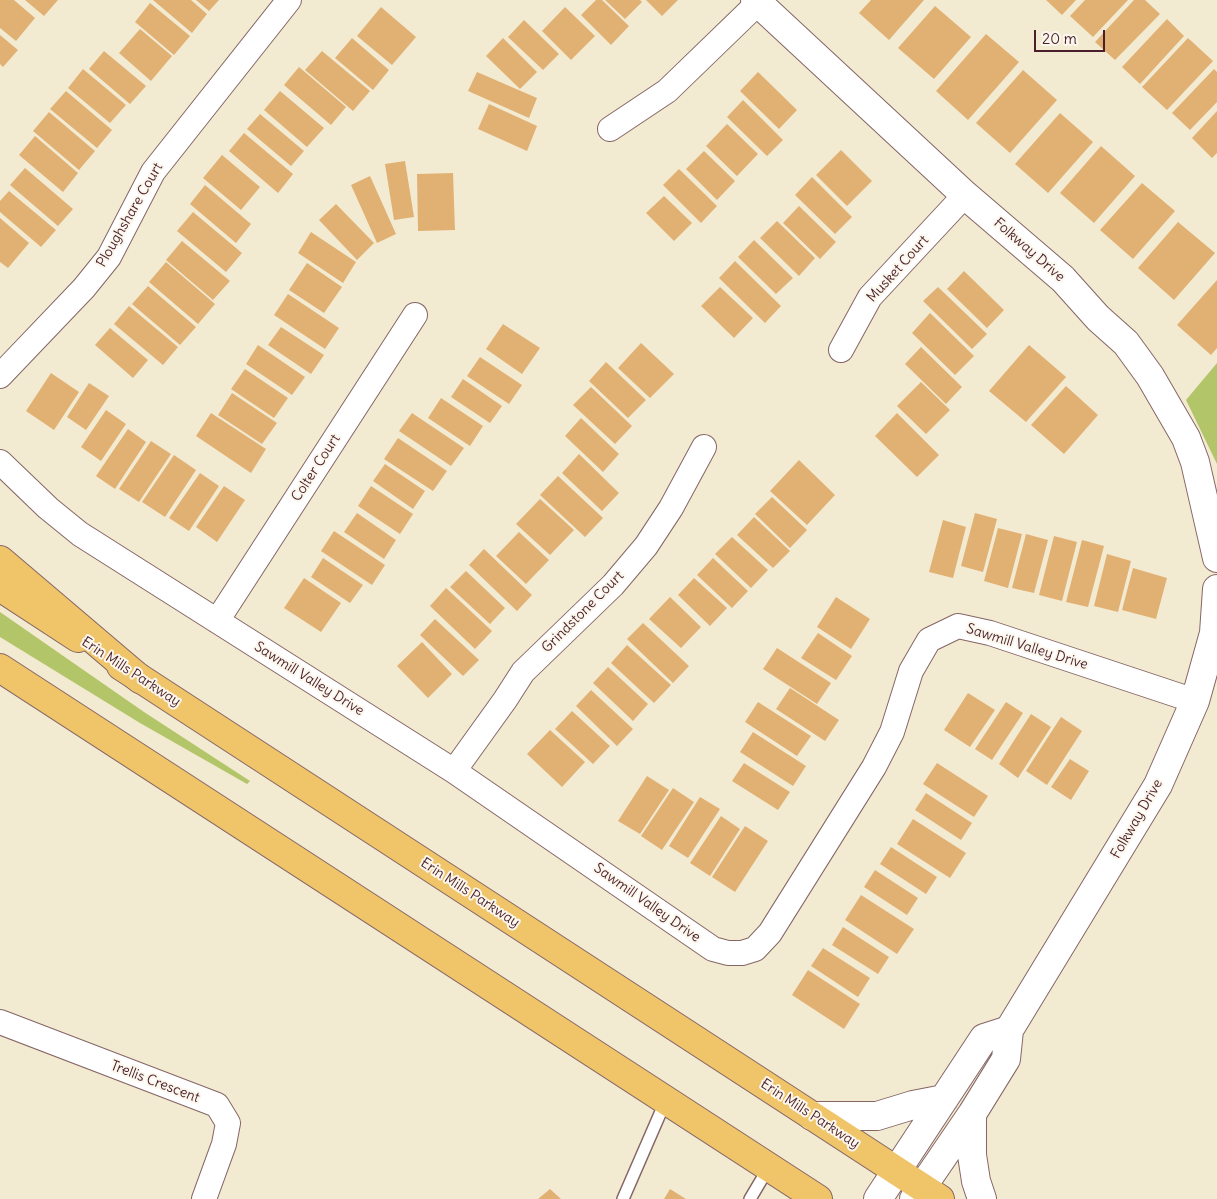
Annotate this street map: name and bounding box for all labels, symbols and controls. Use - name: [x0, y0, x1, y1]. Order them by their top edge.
- scale bar: [1037, 20, 1108, 52]
- text: 20 m: [1042, 29, 1077, 48]
- street label: Ploughshare Court: [93, 160, 167, 270]
- street label: Folkway Drive: [990, 215, 1068, 285]
- street label: Musket Court: [864, 232, 932, 306]
- street label: Colter Court: [288, 431, 344, 505]
- street label: Grindstone Court: [539, 568, 627, 656]
- street label: Sawmill Valley Drive: [964, 621, 1090, 673]
- street label: Erin Mills Parkway: [78, 634, 184, 710]
- street label: Sawmill Valley Drive: [251, 638, 367, 720]
- street label: Folkway Drive: [1108, 776, 1166, 862]
- street label: Erin Mills Parkway: [417, 855, 523, 931]
- street label: Sawmill Valley Drive: [591, 860, 703, 946]
- street label: Trellis Crescent: [108, 1057, 202, 1107]
- street label: Erin Mills Parkway: [757, 1076, 863, 1152]

